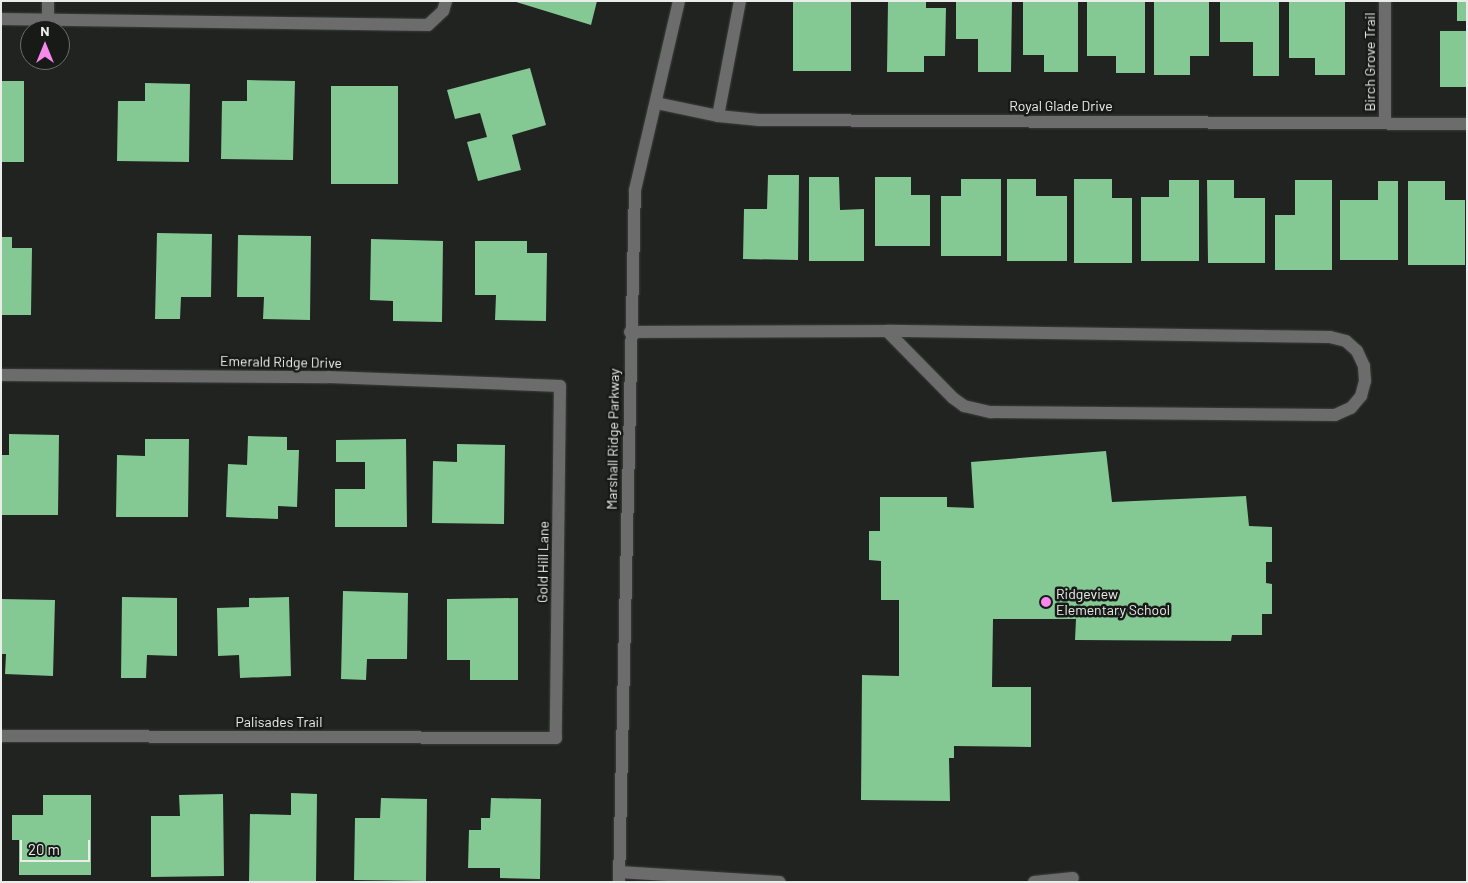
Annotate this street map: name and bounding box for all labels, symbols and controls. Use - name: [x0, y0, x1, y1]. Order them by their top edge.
- street label: Birch Grove Trail: [1362, 13, 1378, 111]
- north arrow: [20, 20, 70, 70]
- text: N: [40, 22, 50, 39]
- street label: Royal Glade Drive: [1009, 98, 1113, 114]
- street label: Emerald Ridge Drive: [220, 353, 342, 371]
- street label: Marshall Ridge Parkway: [603, 368, 623, 510]
- street label: Gold Hill Lane: [534, 521, 552, 603]
- place label: Ridgeview Elementary School: [1056, 586, 1170, 618]
- marker: Ridgeview Elementary School: [1040, 596, 1052, 608]
- street label: Palisades Trail: [236, 714, 322, 730]
- scale bar: [22, 830, 92, 862]
- text: 20 m: [28, 840, 60, 858]

